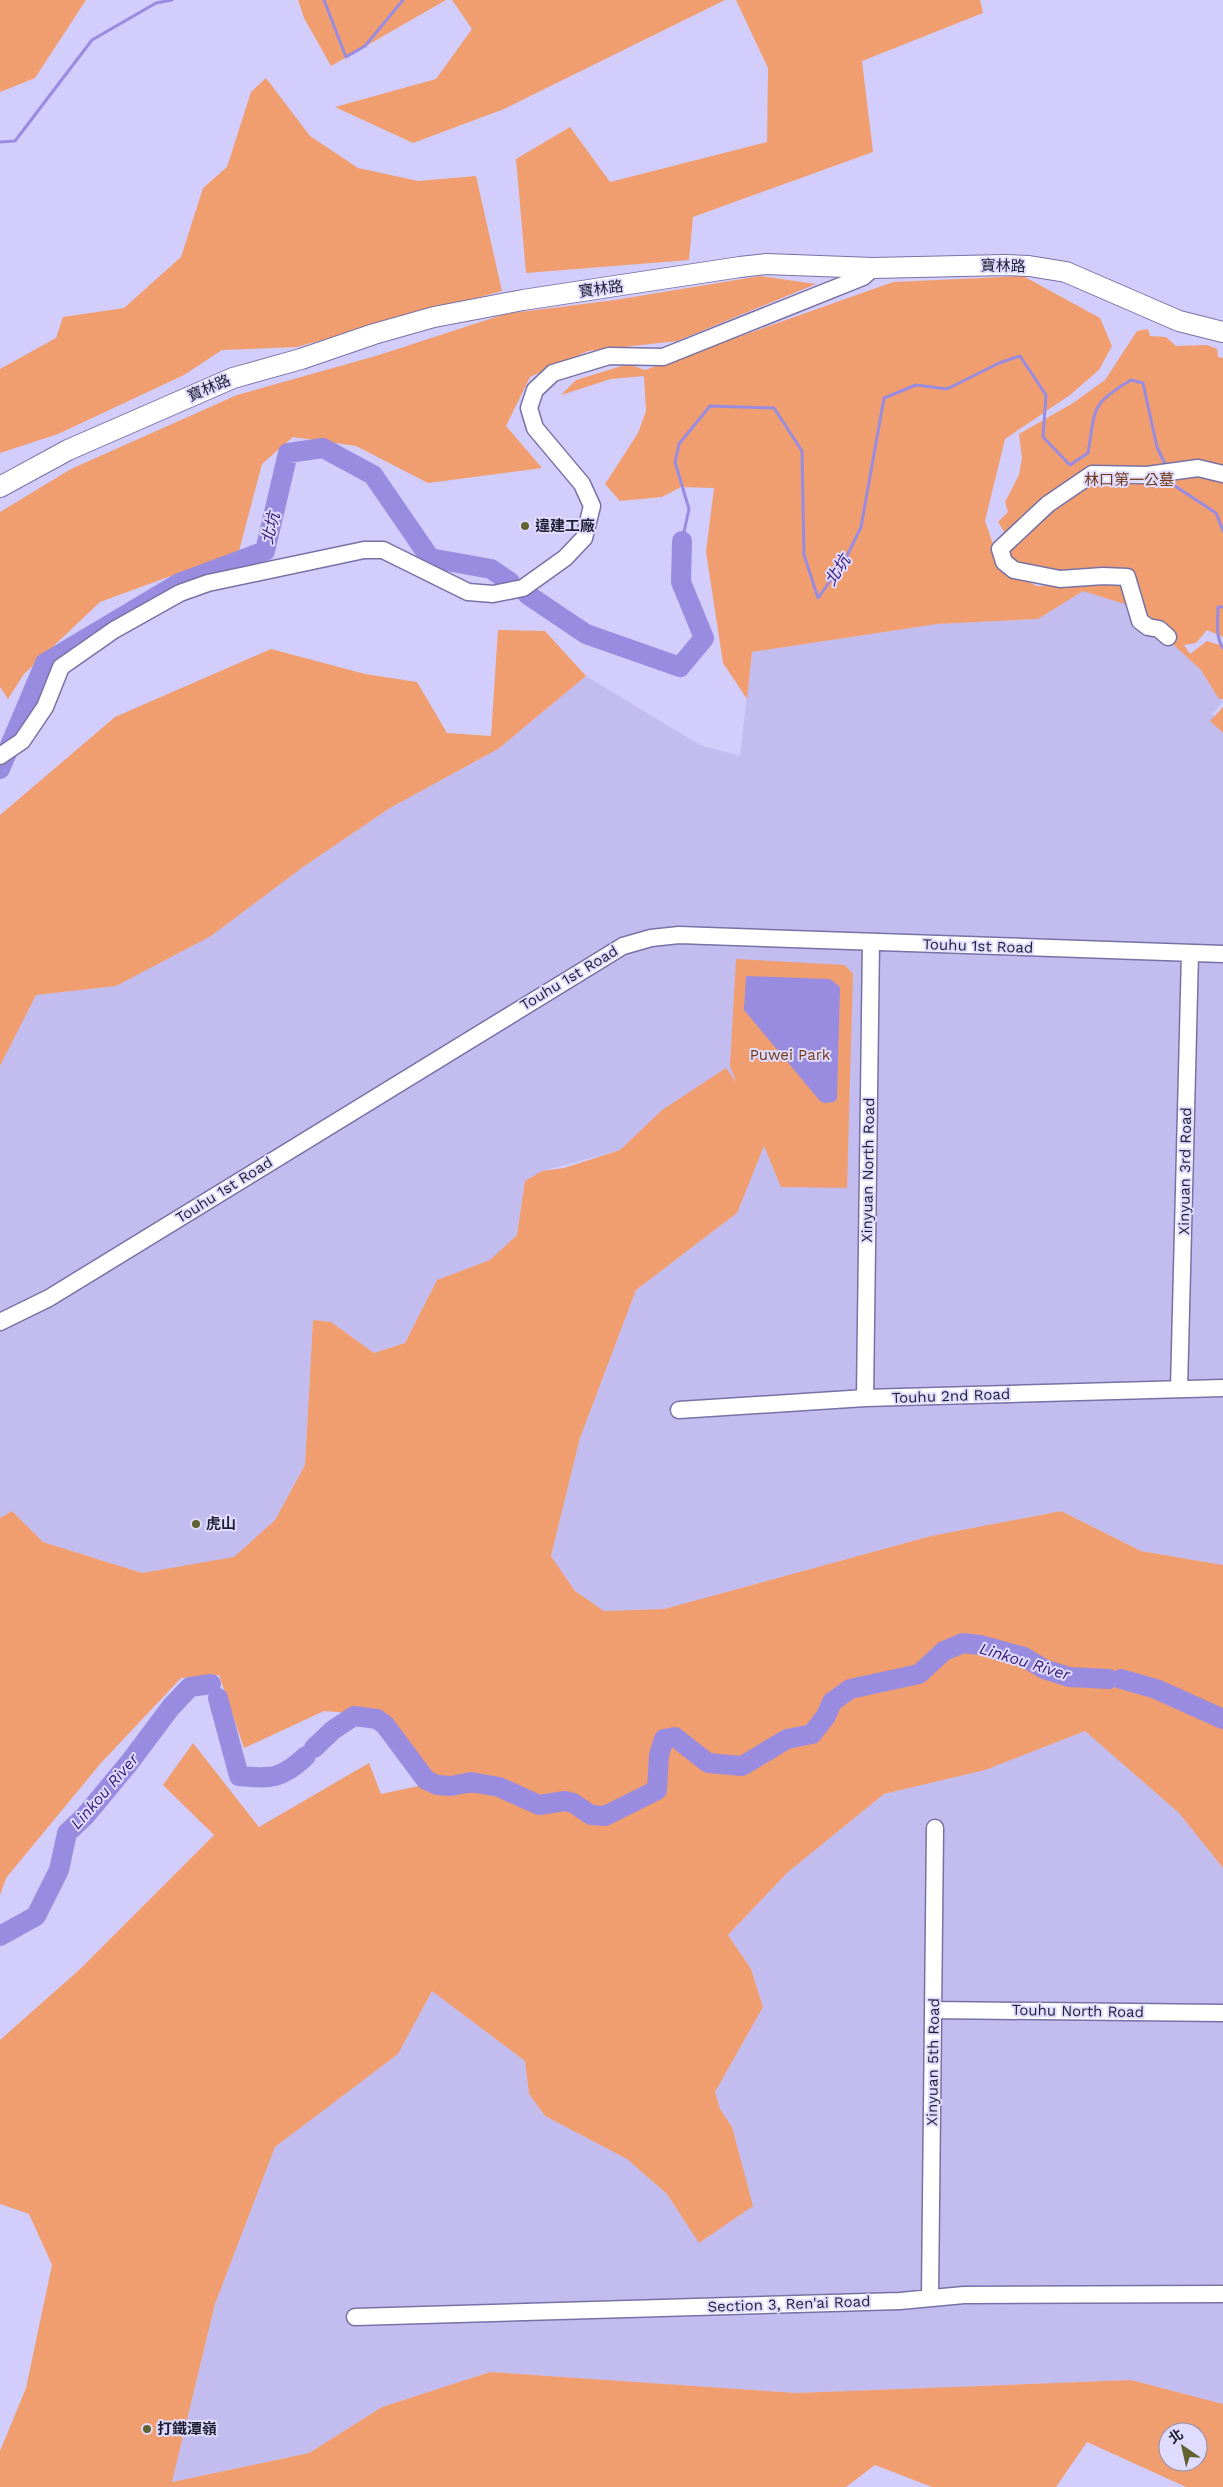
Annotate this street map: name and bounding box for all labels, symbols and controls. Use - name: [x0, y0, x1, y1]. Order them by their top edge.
- street label: 寶林路: [980, 257, 1026, 275]
- street label: 寶林路: [577, 277, 625, 301]
- street label: 寶林路: [185, 371, 233, 405]
- park label: 林口第一公墓: [1084, 471, 1174, 489]
- water label: 北坑: [257, 508, 284, 546]
- place label: 違建工廠: [535, 517, 595, 535]
- marker: 違建工廠: [519, 520, 531, 532]
- water label: 北坑: [821, 550, 855, 589]
- street label: Touhu 1st Road: [922, 935, 1034, 957]
- street label: Touhu 1st Road: [517, 942, 621, 1014]
- park label: Puwei Park: [750, 1046, 831, 1064]
- street label: Xinyuan North Road: [858, 1097, 878, 1243]
- street label: Xinyuan 3rd Road: [1175, 1107, 1195, 1235]
- street label: Touhu 1st Road: [172, 1153, 276, 1227]
- street label: Touhu 2nd Road: [891, 1385, 1011, 1407]
- place label: 虎山: [206, 1515, 236, 1533]
- marker: 虎山: [190, 1518, 202, 1530]
- water label: Linkou River: [977, 1639, 1073, 1684]
- water label: Linkou River: [66, 1749, 143, 1833]
- street label: Xinyuan 5th Road: [923, 1998, 943, 2126]
- street label: Touhu North Road: [1012, 2001, 1144, 2021]
- street label: Section 3, Ren'ai Road: [707, 2292, 871, 2316]
- place label: 打鐵潭嶺: [157, 2420, 217, 2438]
- north arrow: [1158, 2422, 1208, 2472]
- marker: 打鐵潭嶺: [141, 2423, 153, 2435]
- text: 北: [1165, 2426, 1186, 2447]

